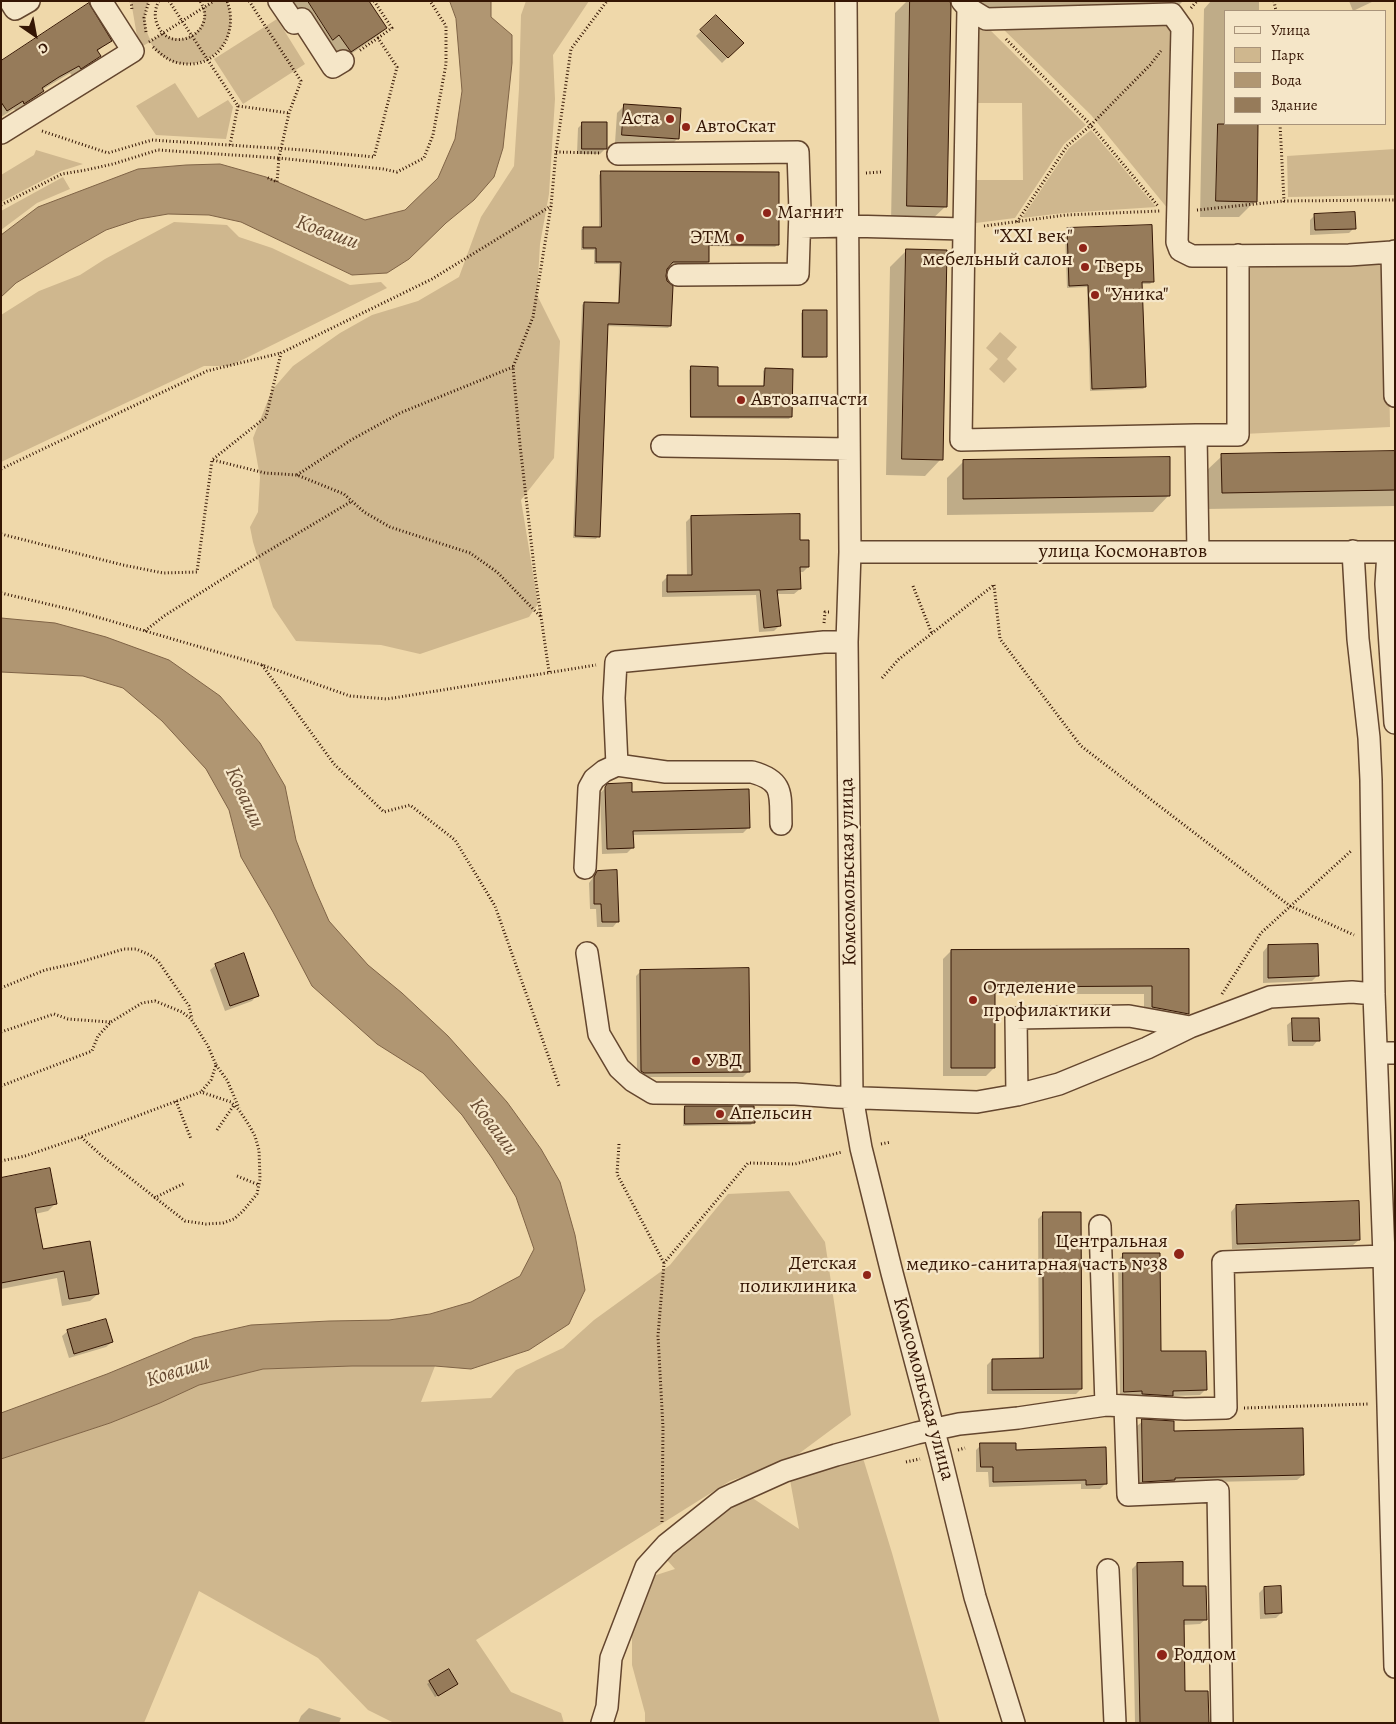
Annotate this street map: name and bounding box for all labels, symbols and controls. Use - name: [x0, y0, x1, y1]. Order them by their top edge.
- north arrow: [10, 10, 60, 60]
- legend: [1224, 10, 1386, 125]
- text: Улица: [1271, 20, 1310, 40]
- text: С: [35, 38, 52, 58]
- text: Парк: [1271, 45, 1304, 65]
- text: Вода: [1271, 70, 1302, 90]
- text: Здание: [1271, 95, 1318, 115]
- place label: Аста: [622, 107, 660, 131]
- marker: Аста: [664, 113, 676, 125]
- place label: АвтоСкат: [696, 115, 776, 139]
- marker: АвтоСкат: [680, 121, 692, 133]
- place label: Магнит: [777, 201, 844, 225]
- marker: Магнит: [761, 207, 773, 219]
- water label: Коваши: [292, 210, 362, 256]
- place label: "XXI век" мебельный салон: [922, 225, 1073, 272]
- place label: ЭТМ: [690, 226, 730, 250]
- marker: ЭТМ: [734, 232, 746, 244]
- marker: "XXI век" мебельный салон: [1077, 242, 1089, 254]
- place label: Тверь: [1095, 255, 1143, 279]
- marker: Тверь: [1079, 261, 1091, 273]
- place label: "Уника": [1105, 283, 1169, 307]
- marker: "Уника": [1089, 289, 1101, 301]
- place label: Автозапчасти: [751, 388, 868, 412]
- marker: Автозапчасти: [735, 394, 747, 406]
- street label: улица Космонавтов: [1039, 540, 1207, 564]
- water label: Коваши: [219, 763, 269, 833]
- street label: Комсомольская улица: [835, 777, 863, 967]
- place label: Отделение профилактики: [983, 976, 1111, 1023]
- marker: Отделение профилактики: [967, 994, 979, 1006]
- place label: УВД: [706, 1049, 742, 1073]
- marker: УВД: [690, 1055, 702, 1067]
- water label: Коваши: [463, 1094, 523, 1160]
- place label: Апельсин: [730, 1102, 812, 1126]
- marker: Апельсин: [714, 1108, 726, 1120]
- place label: Центральная медико-санитарная часть №38: [906, 1230, 1168, 1277]
- marker: Центральная медико-санитарная часть №38: [1172, 1247, 1186, 1261]
- place label: Детская поликлиника: [739, 1252, 857, 1299]
- marker: Детская поликлиника: [861, 1269, 873, 1281]
- street label: Комсомольская улица: [887, 1295, 959, 1483]
- water label: Коваши: [143, 1350, 213, 1394]
- place label: Роддом: [1173, 1643, 1236, 1667]
- marker: Роддом: [1155, 1648, 1169, 1662]

